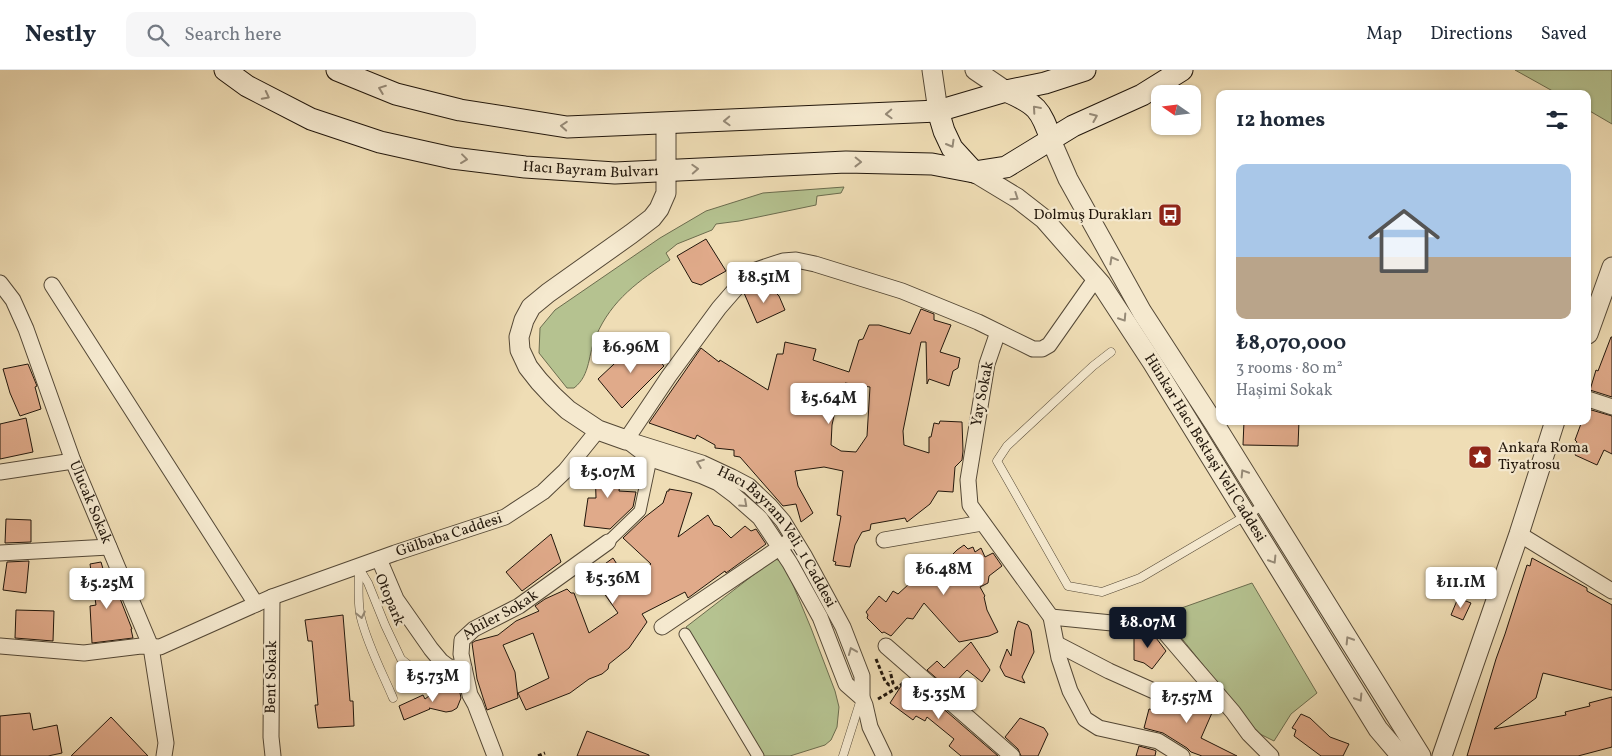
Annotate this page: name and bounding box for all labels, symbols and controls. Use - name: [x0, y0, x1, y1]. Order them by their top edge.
- search box: [126, 12, 476, 57]
- text: Nestly: [25, 18, 96, 52]
- icon: search: [144, 21, 172, 49]
- text: Search here: [184, 22, 282, 48]
- text: Map: [1366, 22, 1402, 47]
- text: Directions: [1430, 22, 1513, 47]
- text: Saved: [1541, 22, 1587, 47]
- one-way arrow: [378, 85, 387, 95]
- north arrow: [1151, 85, 1201, 135]
- map controls: [1151, 85, 1201, 135]
- one-way arrow: [261, 90, 270, 100]
- one-way arrow: [1032, 106, 1041, 115]
- text: 12 homes: [1236, 106, 1325, 135]
- icon: filters: [1543, 106, 1571, 134]
- one-way arrow: [885, 108, 893, 119]
- one-way arrow: [1089, 113, 1098, 124]
- one-way arrow: [722, 115, 730, 126]
- one-way arrow: [560, 121, 568, 132]
- one-way arrow: [945, 139, 955, 148]
- one-way arrow: [460, 153, 468, 164]
- street label: Hacı Bayram Bulvarı: [522, 156, 659, 184]
- one-way arrow: [854, 157, 862, 167]
- one-way arrow: [692, 164, 700, 175]
- one-way arrow: [1010, 191, 1019, 200]
- icon: home: [1359, 196, 1449, 286]
- bus stop icon: Dolmuş Durakları: [1157, 202, 1183, 228]
- place label: Dolmuş Durakları: [1033, 205, 1152, 226]
- one-way arrow: [1109, 256, 1119, 265]
- pin: ₺8.51M: [723, 262, 805, 304]
- text: ₺8.51M: [738, 267, 790, 289]
- one-way arrow: [1116, 312, 1126, 321]
- text: ₺8,070,000: [1236, 329, 1346, 358]
- pin: ₺6.96M: [590, 332, 672, 374]
- text: ₺6.96M: [603, 337, 659, 359]
- street label: Hünkar Hacı Bektaşi Veli Caddesi: [1139, 349, 1271, 546]
- text: 3 rooms · 80 m²: [1236, 358, 1343, 380]
- street label: Yay Sokak: [966, 360, 1000, 428]
- text: Haşimi Sokak: [1236, 380, 1332, 402]
- pin: ₺5.64M: [788, 382, 870, 425]
- text: ₺5.64M: [801, 388, 857, 410]
- place label: Ankara Roma Tiyatrosu: [1498, 438, 1589, 476]
- place icon: Ankara Roma Tiyatrosu: [1467, 444, 1493, 470]
- pin: ₺5.07M: [567, 456, 649, 499]
- street label: Ulucak Sokak: [63, 457, 117, 547]
- one-way arrow: [696, 459, 705, 469]
- street label: Hacı Bayram Veli_1 Caddesi: [714, 461, 841, 611]
- text: ₺5.07M: [581, 462, 635, 484]
- one-way arrow: [1241, 469, 1251, 478]
- one-way arrow: [739, 498, 748, 507]
- street label: Gülbaba Caddesi: [393, 508, 505, 562]
- pin: ₺6.48M: [903, 554, 985, 596]
- one-way arrow: [1267, 554, 1276, 563]
- text: ₺6.48M: [916, 559, 972, 581]
- pin: ₺5.36M: [572, 562, 654, 605]
- pin: ₺11.1M: [1420, 566, 1502, 609]
- pin: ₺5.25M: [66, 568, 148, 610]
- text: ₺5.36M: [586, 568, 640, 590]
- street label: Otopark: [369, 571, 409, 629]
- text: ₺11.1M: [1437, 572, 1485, 594]
- text: ₺5.25M: [80, 573, 134, 595]
- street label: Ahiler Sokak: [457, 585, 543, 645]
- pin: ₺8.07M: [1107, 606, 1189, 649]
- one-way arrow: [356, 611, 366, 620]
- text: ₺8.07M: [1120, 612, 1176, 634]
- one-way arrow: [1346, 637, 1355, 646]
- street label: Bent Sokak: [261, 640, 283, 714]
- one-way arrow: [848, 647, 858, 656]
- pin: ₺5.73M: [392, 660, 474, 703]
- text: ₺5.73M: [407, 666, 459, 688]
- pin: ₺5.35M: [898, 678, 980, 720]
- pin: ₺7.57M: [1146, 682, 1228, 724]
- text: ₺5.35M: [913, 683, 965, 705]
- text: ₺7.57M: [1162, 687, 1212, 709]
- one-way arrow: [1353, 692, 1362, 701]

